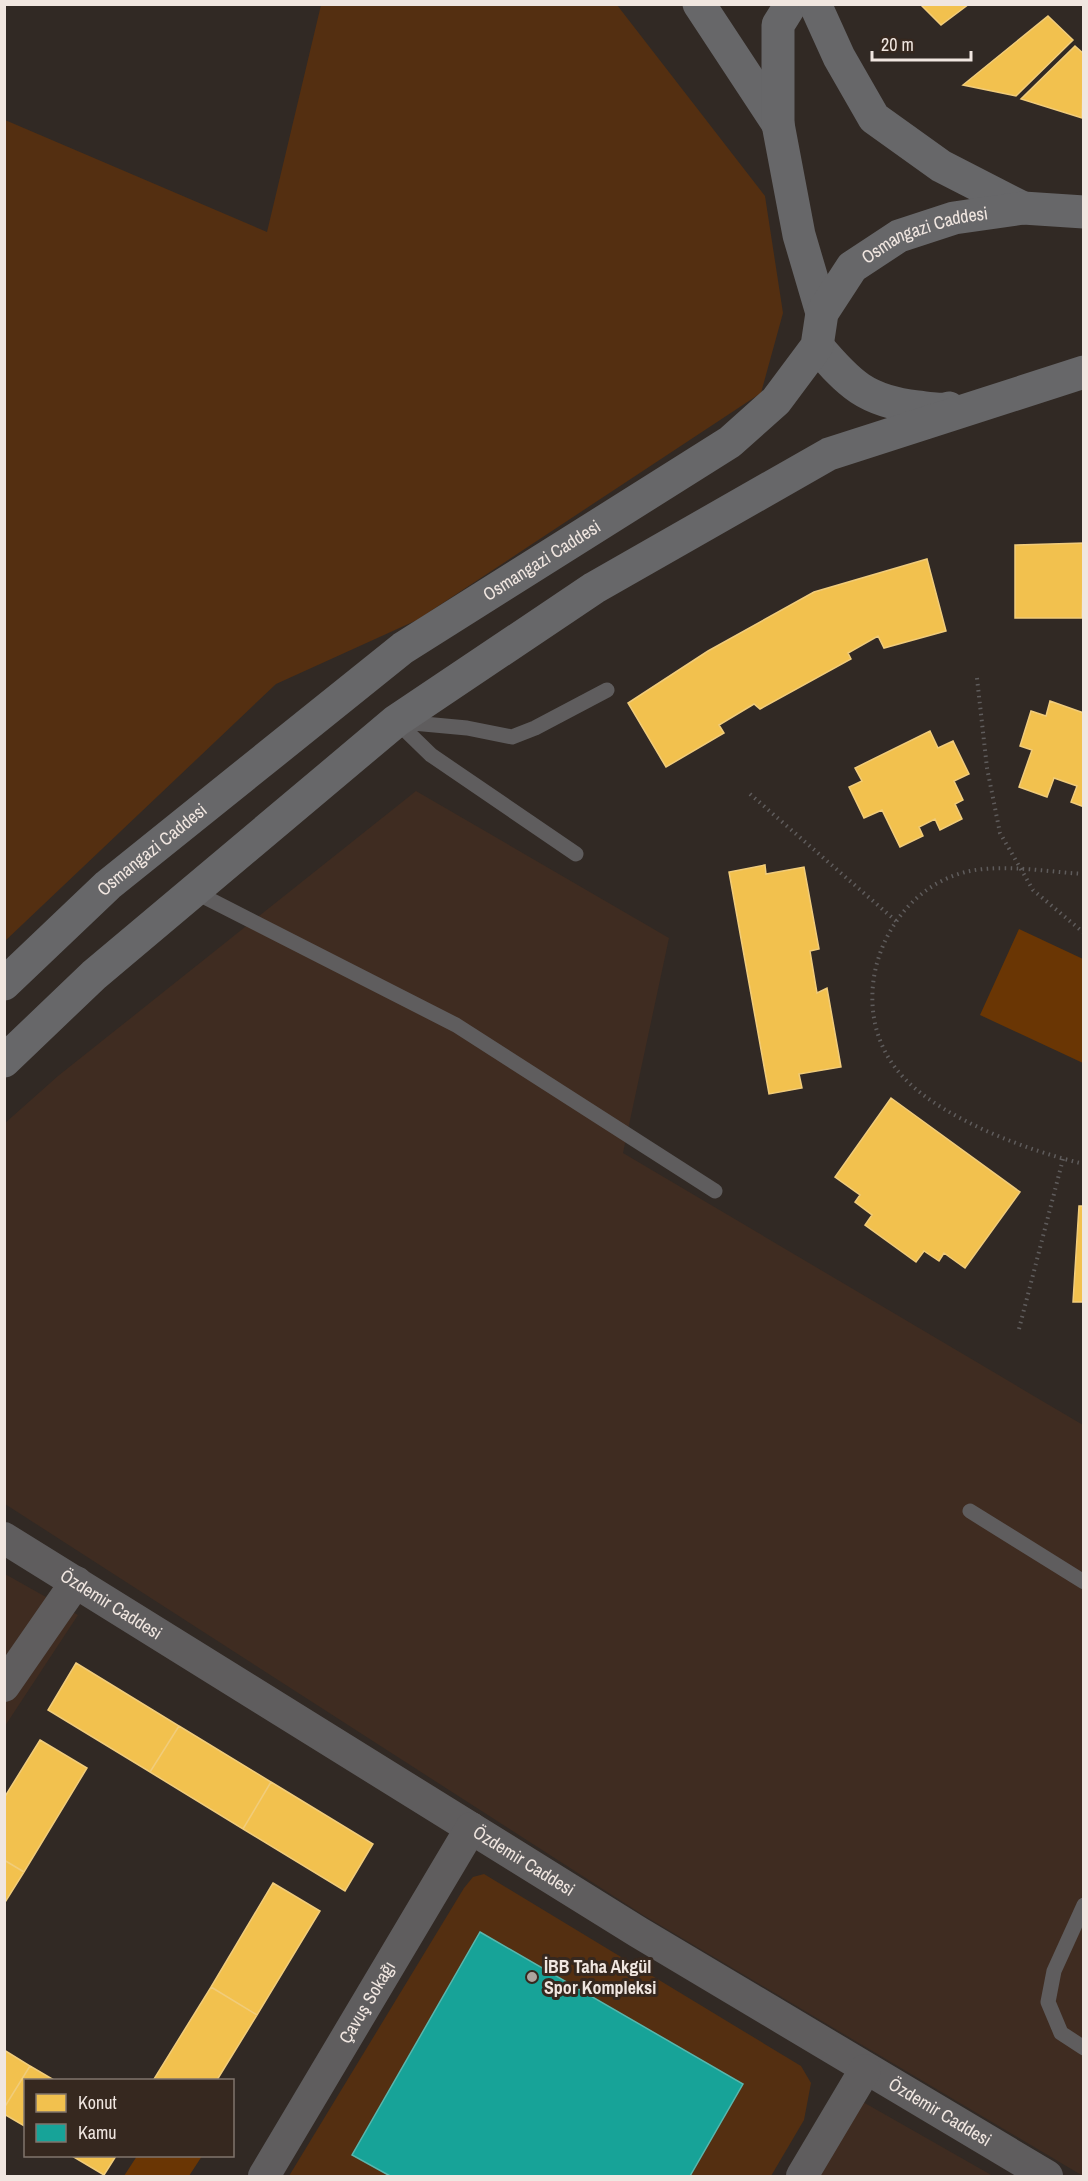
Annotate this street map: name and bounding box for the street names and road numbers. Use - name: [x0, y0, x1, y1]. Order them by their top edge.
- street label: Osmangazi Caddesi: [856, 200, 990, 269]
- street label: Osmangazi Caddesi: [478, 514, 605, 607]
- street label: Osmangazi Caddesi: [91, 797, 212, 901]
- street label: Özdemir Caddesi: [56, 1563, 167, 1645]
- street label: Özdemir Caddesi: [468, 1819, 580, 1902]
- street label: Çavuş Sokağı: [333, 1956, 401, 2048]
- street label: Özdemir Caddesi: [884, 2071, 996, 2152]

